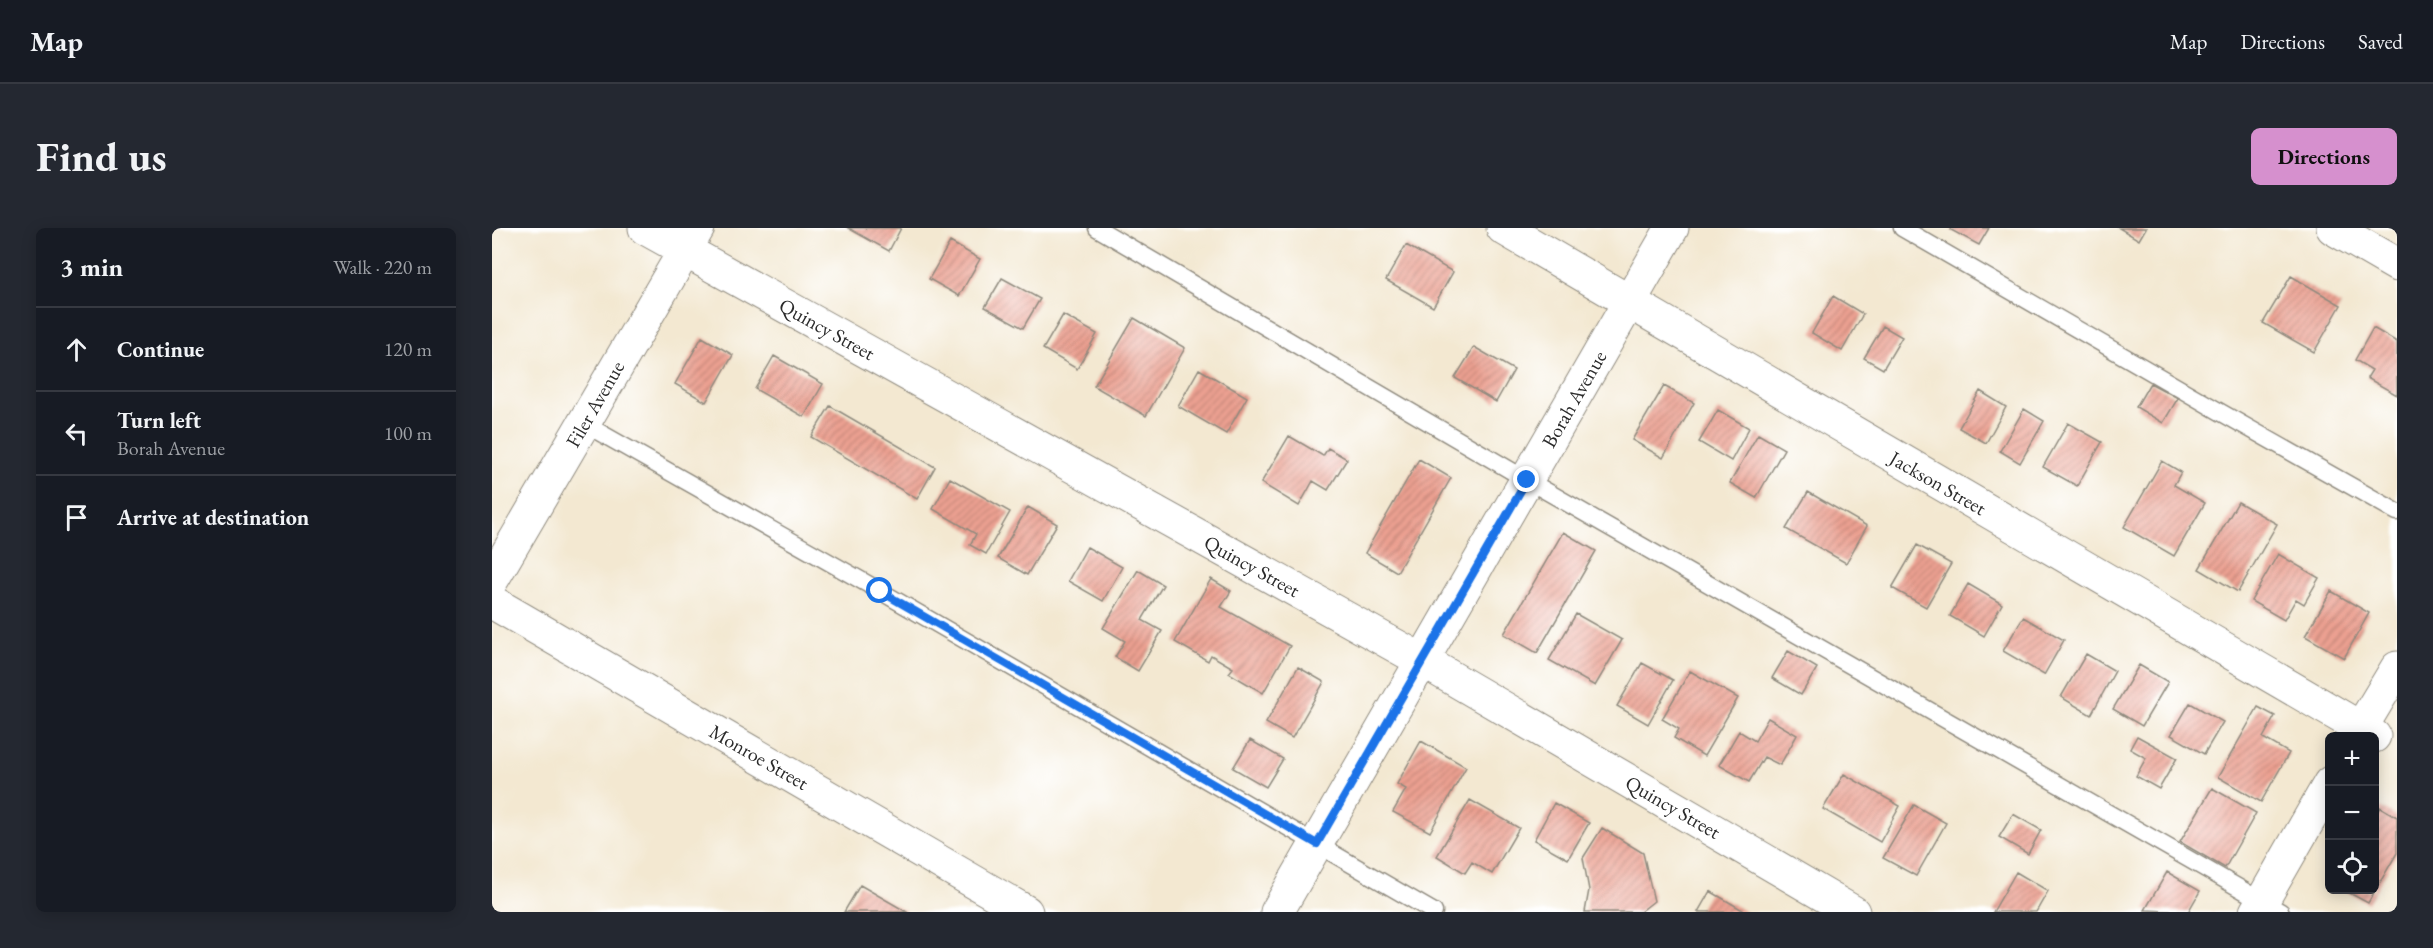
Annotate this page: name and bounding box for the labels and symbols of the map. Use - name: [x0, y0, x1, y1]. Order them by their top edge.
- street label: Quincy Street: [774, 292, 880, 366]
- street label: Borah Avenue: [1536, 346, 1612, 452]
- street label: Filer Avenue: [560, 356, 630, 452]
- street label: Jackson Street: [1883, 444, 1992, 521]
- route end: [1513, 466, 1539, 492]
- street label: Quincy Street: [1199, 529, 1305, 603]
- route start: [866, 577, 892, 603]
- street label: Monroe Street: [705, 718, 814, 796]
- street label: Quincy Street: [1621, 769, 1726, 845]

